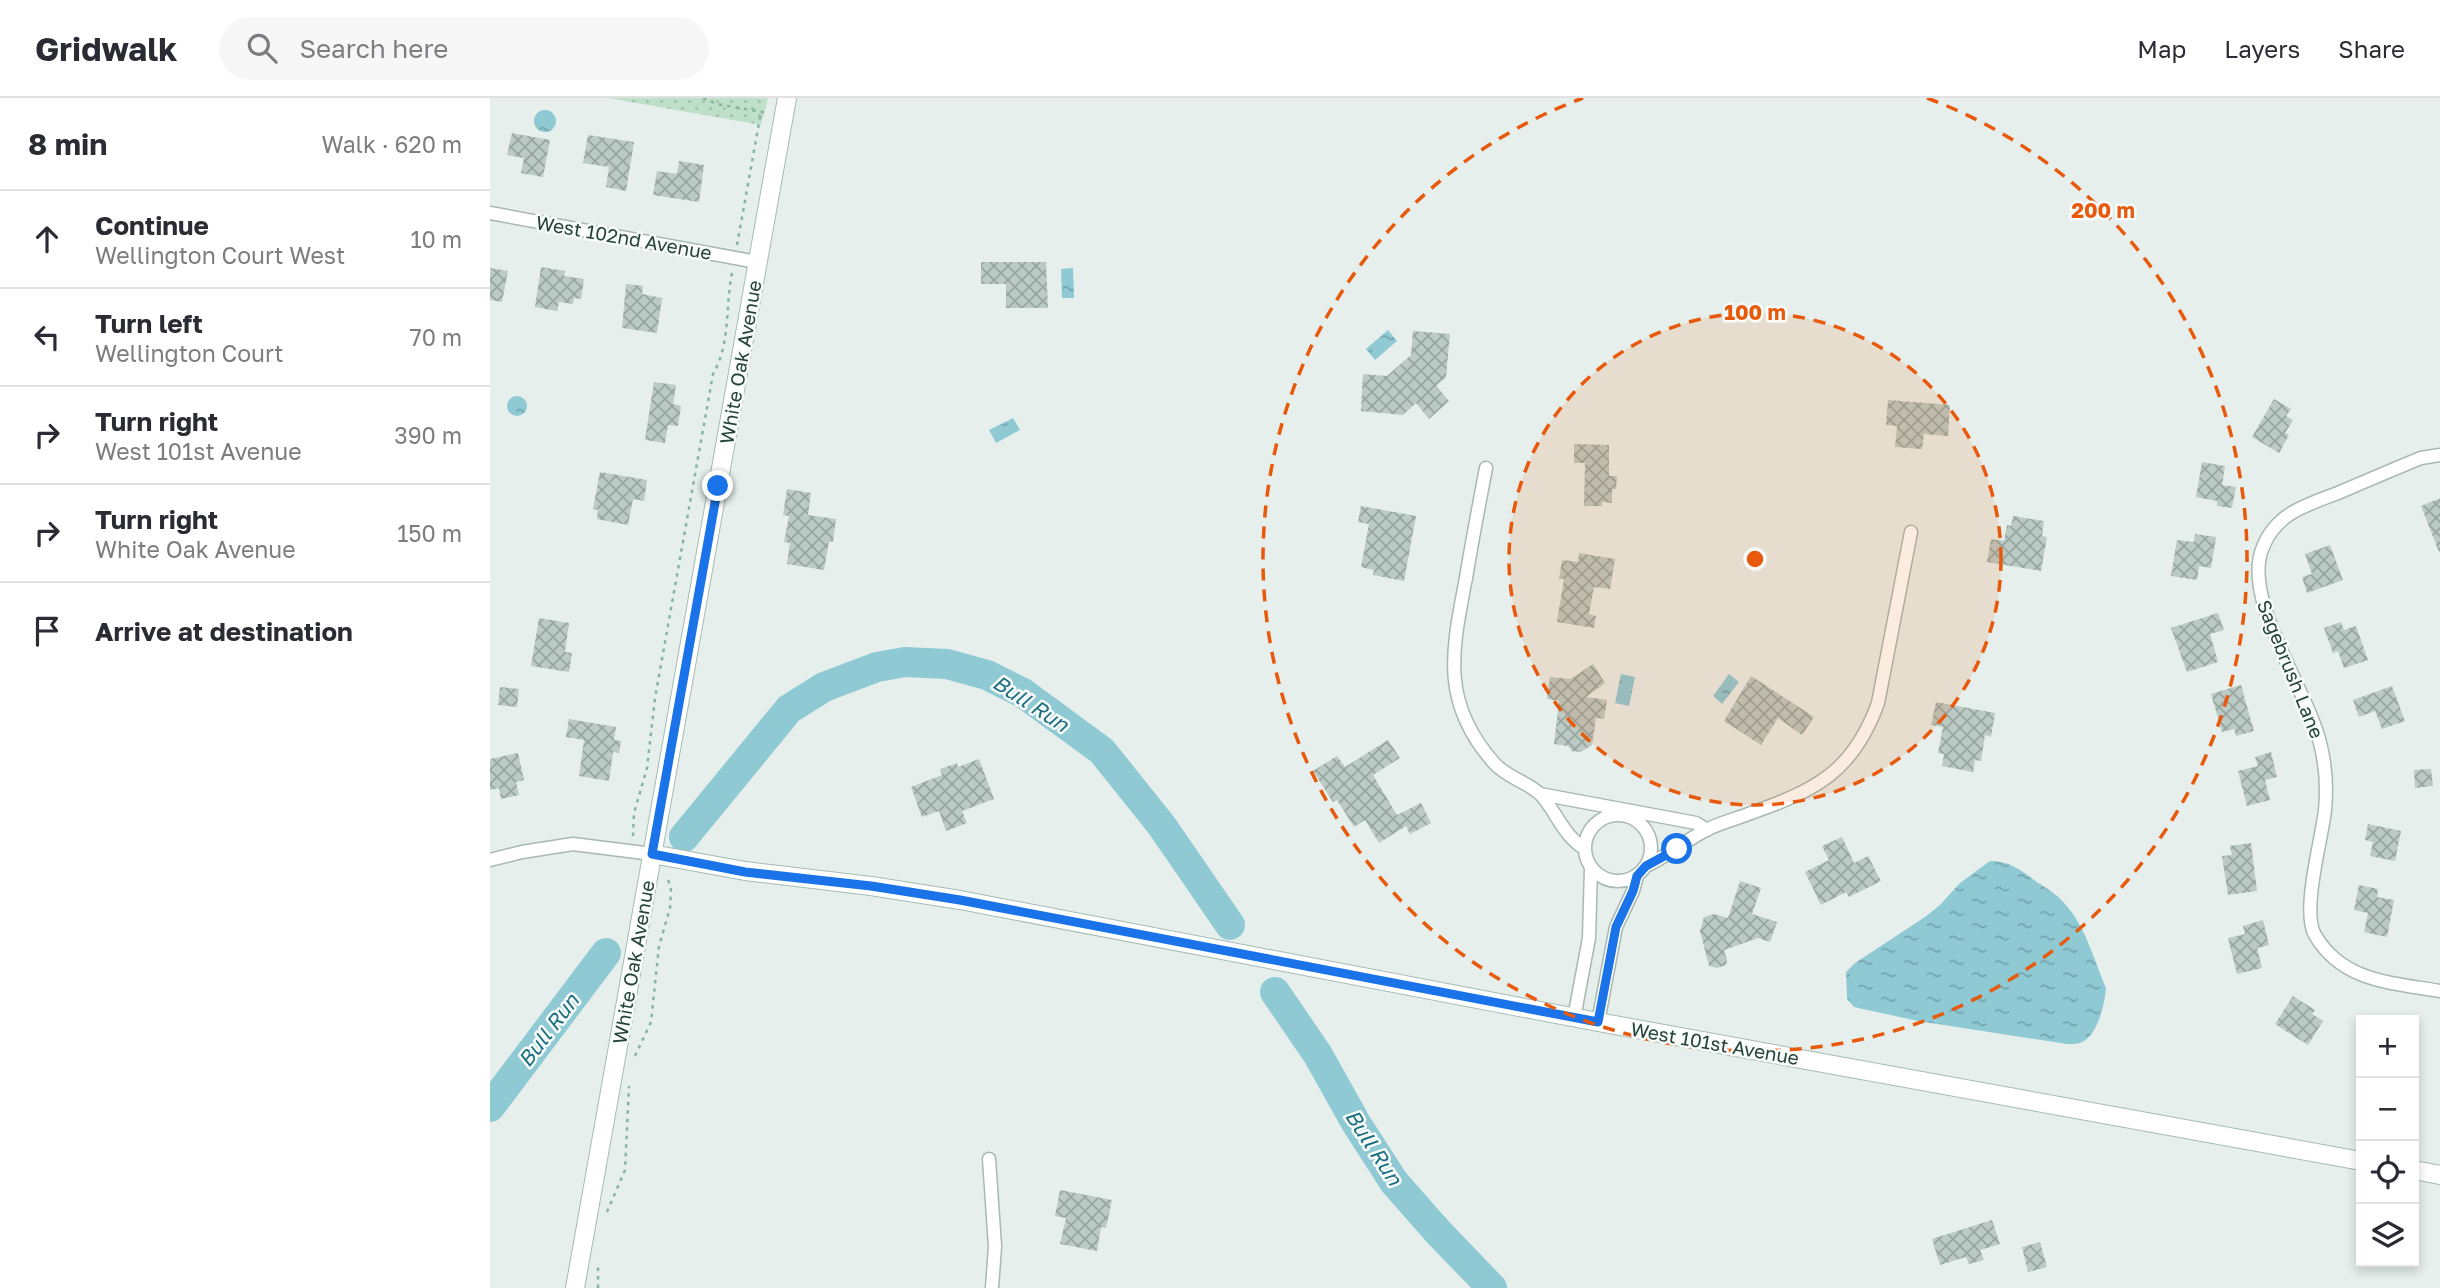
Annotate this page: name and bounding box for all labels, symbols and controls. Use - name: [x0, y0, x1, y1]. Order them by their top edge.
- search box: [219, 17, 709, 80]
- text: Gridwalk: [35, 29, 177, 68]
- icon: search: [243, 29, 281, 67]
- text: Search here: [299, 33, 448, 64]
- text: Map: [2137, 34, 2186, 63]
- text: Layers: [2224, 34, 2300, 63]
- text: Share: [2338, 34, 2405, 63]
- text: 8 min: [28, 126, 107, 162]
- text: Walk · 620 m: [321, 130, 462, 158]
- text: 200 m: [2071, 197, 2135, 223]
- text: Continue: [95, 210, 209, 241]
- street label: West 102nd Avenue: [534, 210, 714, 264]
- icon: ahead: [28, 220, 66, 258]
- text: 10 m: [410, 225, 462, 253]
- text: Wellington Court West: [95, 241, 345, 269]
- street label: White Oak Avenue: [714, 278, 766, 446]
- text: 100 m: [1724, 299, 1786, 325]
- text: Turn left: [95, 308, 203, 339]
- icon: left: [28, 318, 66, 356]
- text: 70 m: [409, 323, 462, 351]
- text: Wellington Court: [95, 339, 284, 367]
- text: Turn right: [95, 406, 218, 437]
- icon: right: [28, 416, 66, 454]
- text: 390 m: [394, 421, 462, 449]
- text: West 101st Avenue: [95, 437, 302, 465]
- route end: [702, 470, 733, 501]
- text: Turn right: [95, 504, 218, 535]
- icon: right: [28, 514, 66, 552]
- text: 150 m: [397, 519, 462, 547]
- text: White Oak Avenue: [95, 535, 296, 563]
- centre of rings: [1743, 547, 1767, 571]
- street label: Sagebrush Lane: [2253, 596, 2329, 742]
- icon: arrive: [28, 612, 66, 650]
- text: Arrive at destination: [95, 616, 353, 647]
- water label: Bull Run: [988, 669, 1075, 738]
- route start: [1661, 833, 1692, 864]
- street label: White Oak Avenue: [607, 878, 659, 1046]
- water label: Bull Run: [512, 987, 585, 1072]
- map controls: [2356, 1015, 2419, 1267]
- button: +: [2356, 1015, 2419, 1078]
- street label: West 101st Avenue: [1629, 1017, 1801, 1069]
- button: −: [2356, 1078, 2419, 1141]
- water label: Bull Run: [1340, 1104, 1409, 1191]
- button: locate: [2356, 1141, 2419, 1204]
- button: layers: [2356, 1204, 2419, 1267]

